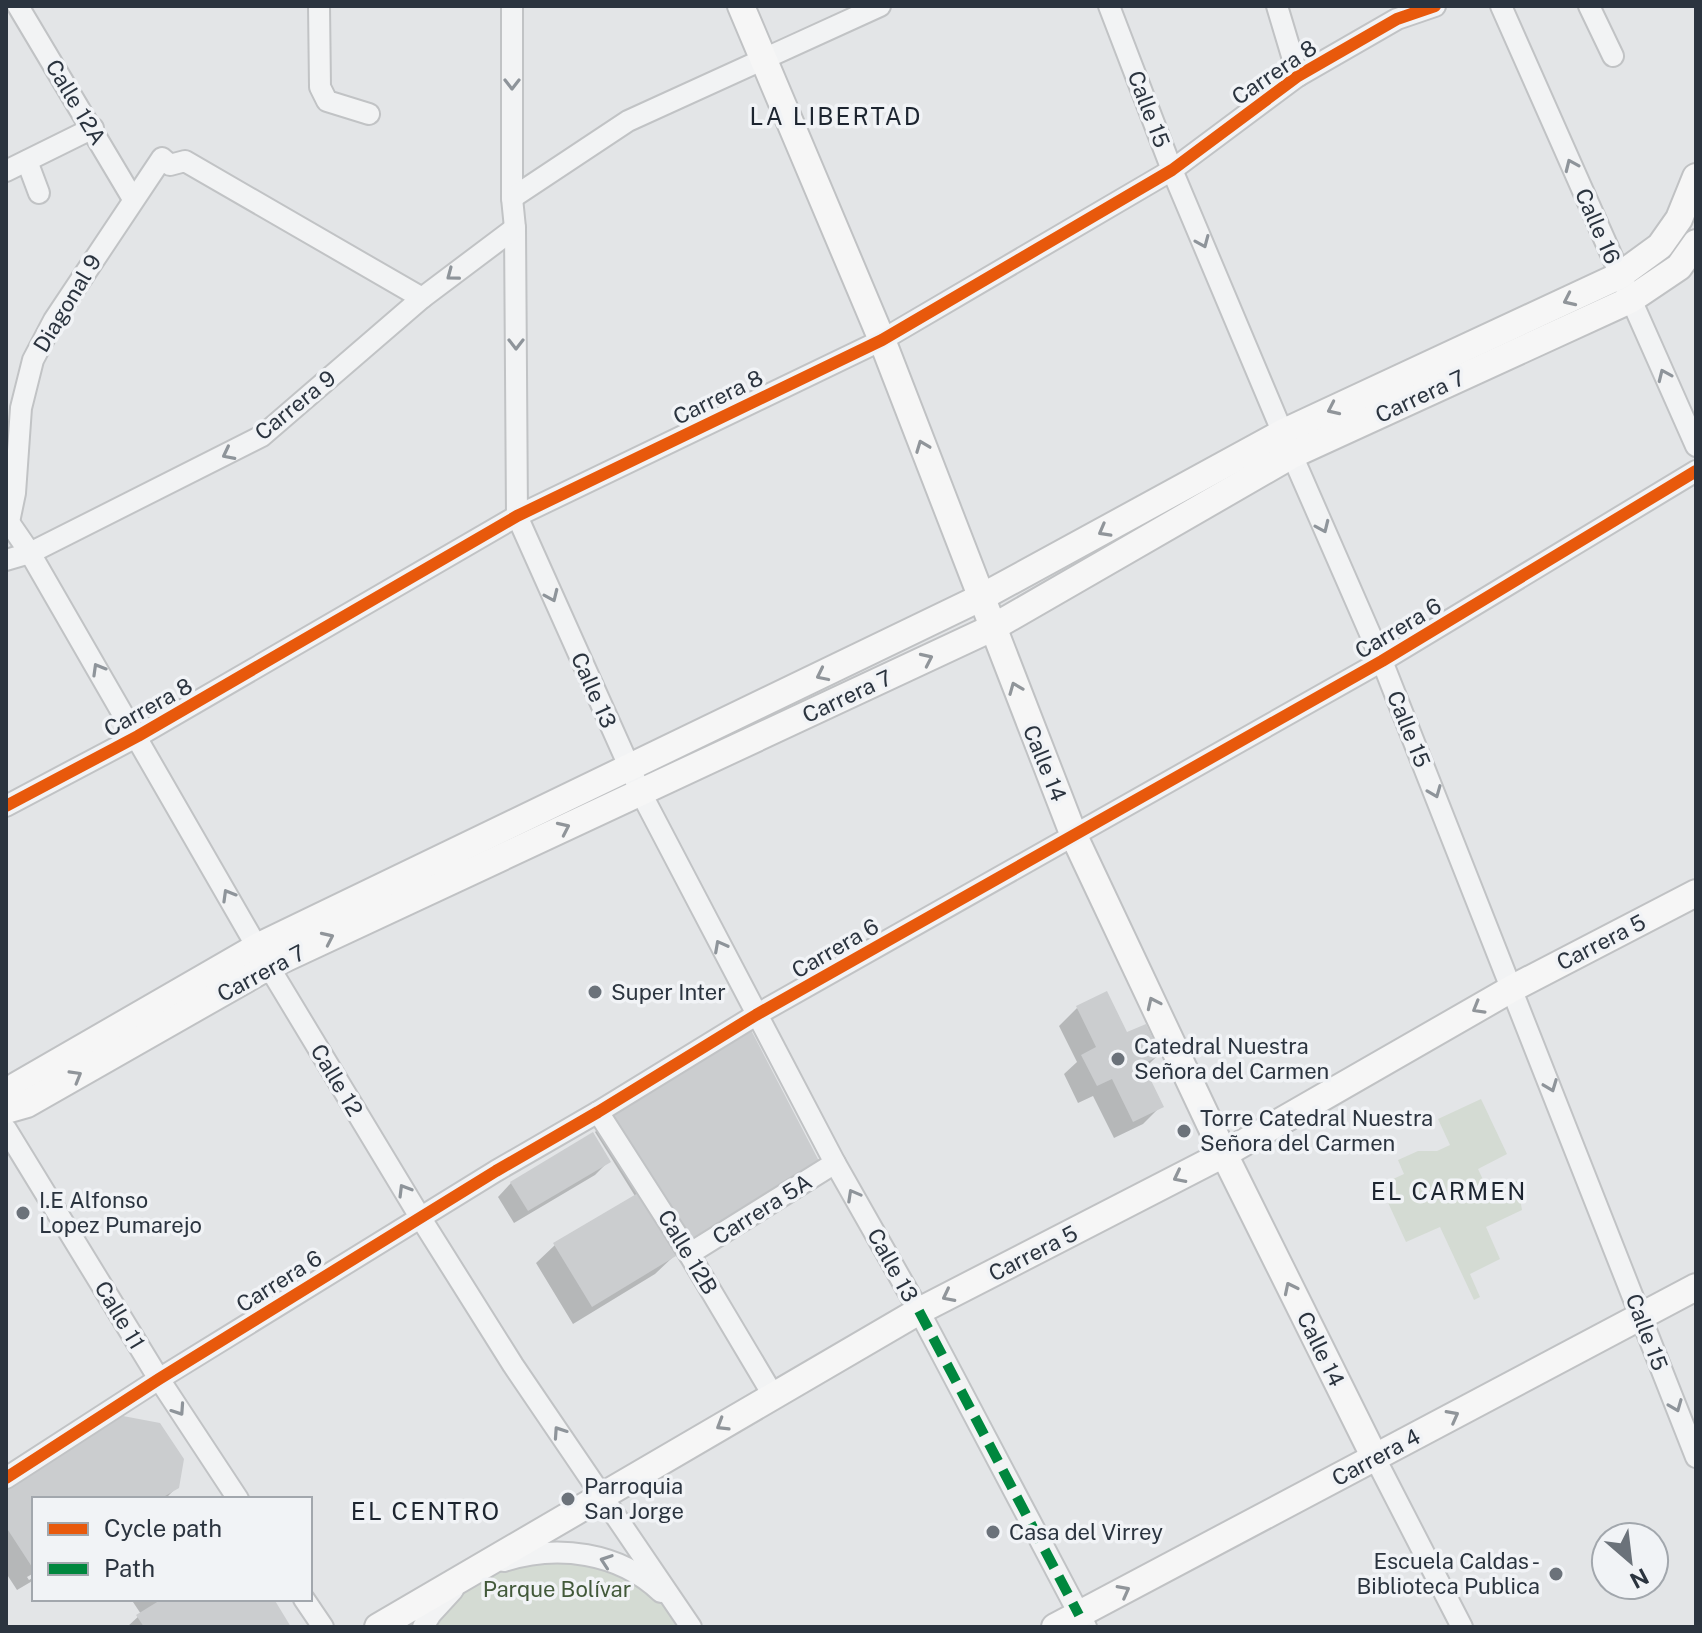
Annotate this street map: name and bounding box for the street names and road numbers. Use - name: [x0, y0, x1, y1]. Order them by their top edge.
- street label: Carrera 8: [1227, 34, 1321, 110]
- street label: Calle 12A: [40, 55, 112, 149]
- street label: Calle 15: [1122, 67, 1176, 151]
- street label: Calle 16: [1570, 184, 1626, 268]
- street label: Diagonal 9: [28, 249, 106, 357]
- street label: Carrera 8: [669, 364, 767, 430]
- street label: Carrera 7: [1371, 364, 1469, 428]
- street label: Carrera 9: [249, 365, 341, 445]
- street label: Carrera 6: [1350, 592, 1446, 664]
- street label: Calle 13: [566, 648, 622, 732]
- street label: Carrera 7: [798, 664, 896, 728]
- street label: Carrera 8: [99, 672, 197, 742]
- street label: Calle 15: [1382, 687, 1436, 771]
- street label: Calle 14: [1018, 721, 1072, 805]
- street label: Carrera 5: [1552, 909, 1650, 975]
- street label: Carrera 6: [787, 913, 883, 983]
- street label: Carrera 7: [213, 939, 309, 1007]
- street label: Calle 12: [305, 1039, 369, 1121]
- street label: Carrera 5A: [708, 1168, 816, 1250]
- street label: Calle 12B: [653, 1205, 723, 1299]
- street label: Carrera 5: [984, 1220, 1082, 1286]
- street label: Calle 13: [862, 1224, 924, 1306]
- street label: Carrera 6: [231, 1245, 327, 1317]
- street label: Calle 11: [89, 1276, 151, 1354]
- street label: Calle 15: [1620, 1290, 1674, 1374]
- street label: Calle 14: [1292, 1307, 1350, 1391]
- street label: Carrera 4: [1327, 1423, 1425, 1491]

